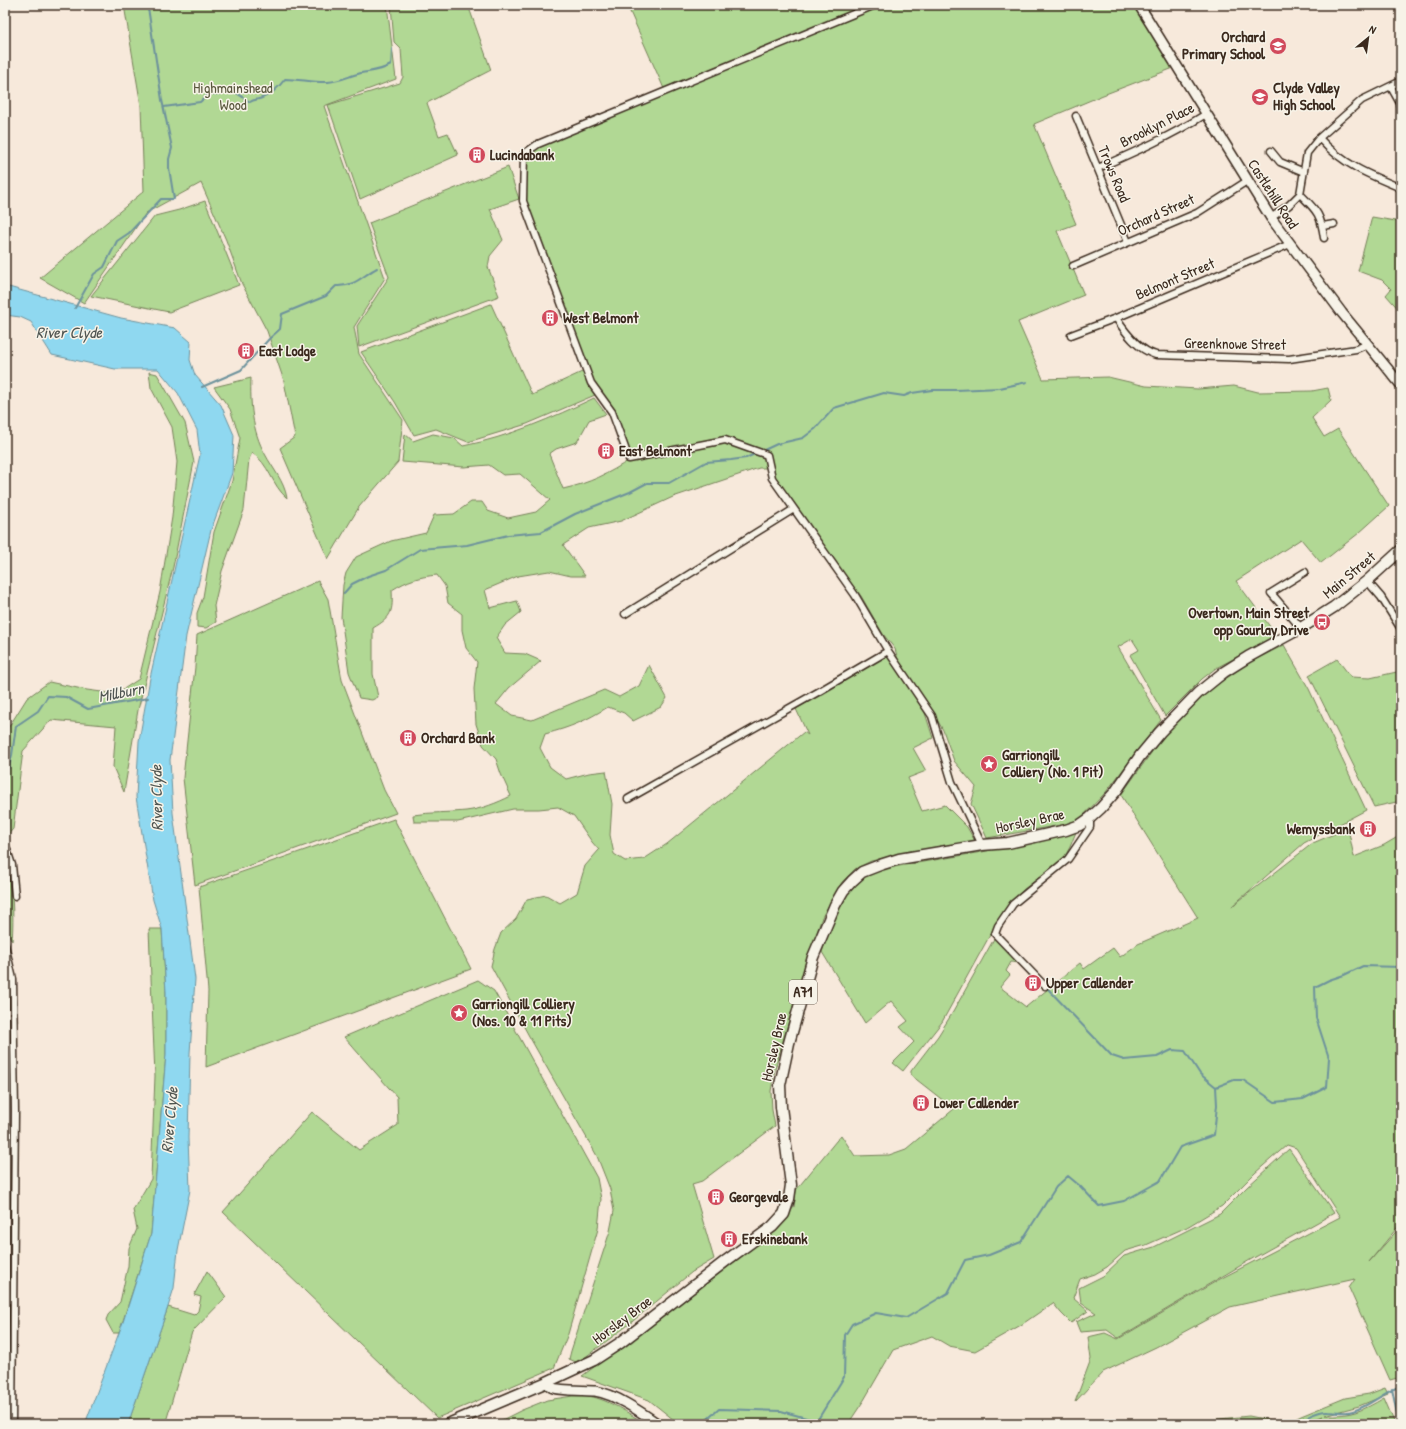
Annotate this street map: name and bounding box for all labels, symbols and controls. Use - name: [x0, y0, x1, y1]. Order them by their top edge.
- north arrow: [1348, 18, 1388, 58]
- text: N: [1367, 22, 1379, 37]
- place label: Orchard Primary School: [1182, 26, 1266, 65]
- school or university icon: Orchard Primary School: [1268, 36, 1288, 56]
- park label: Highmainshead Wood: [193, 77, 273, 115]
- place label: Clyde Valley High School: [1273, 77, 1341, 116]
- school or university icon: Clyde Valley High School: [1250, 87, 1270, 107]
- street label: Brooklyn Place: [1116, 97, 1198, 152]
- street label: Trows Road: [1093, 142, 1136, 205]
- place label: Lucindabank: [490, 144, 555, 165]
- building icon: Lucindabank: [467, 145, 487, 165]
- street label: Castlehill Road: [1243, 155, 1304, 233]
- street label: Orchard Street: [1114, 188, 1198, 241]
- street label: Belmont Street: [1132, 252, 1218, 305]
- place label: West Belmont: [563, 307, 639, 328]
- building icon: West Belmont: [540, 308, 560, 328]
- water label: River Clyde: [36, 321, 103, 343]
- street label: Greenknowe Street: [1184, 332, 1287, 355]
- place label: East Lodge: [259, 340, 316, 362]
- building icon: East Lodge: [236, 341, 256, 361]
- place label: East Belmont: [619, 440, 692, 461]
- building icon: East Belmont: [596, 441, 616, 461]
- street label: Main Street: [1318, 546, 1380, 603]
- place label: Overtown, Main Street opp Gourlay Drive: [1188, 602, 1310, 641]
- bus stop icon: Overtown, Main Street opp Gourlay Drive: [1312, 612, 1332, 632]
- water label: Millburn: [96, 676, 148, 707]
- place label: Orchard Bank: [421, 727, 495, 748]
- building icon: Orchard Bank: [398, 728, 418, 748]
- place label: Garriongill Colliery (No. 1 Pit): [1002, 744, 1103, 783]
- place icon: Garriongill Colliery (No. 1 Pit): [979, 754, 999, 774]
- water label: River Clyde: [144, 764, 168, 831]
- street label: Horsley Brae: [994, 803, 1066, 838]
- place label: Wemyssbank: [1287, 818, 1356, 840]
- building icon: Wemyssbank: [1358, 819, 1378, 839]
- place label: Upper Callender: [1046, 972, 1133, 994]
- building icon: Upper Callender: [1023, 973, 1043, 993]
- road number: A71: [789, 980, 817, 1004]
- place label: Garriongill Colliery (Nos. 10 & 11 Pits): [472, 993, 576, 1031]
- place icon: Garriongill Colliery (Nos. 10 & 11 Pits): [449, 1003, 469, 1023]
- street label: Horsley Brae: [755, 1011, 792, 1083]
- water label: River Clyde: [155, 1086, 183, 1154]
- place label: Lower Callender: [934, 1092, 1019, 1113]
- building icon: Lower Callender: [911, 1093, 931, 1113]
- place label: Georgevale: [729, 1186, 789, 1208]
- building icon: Georgevale: [706, 1187, 726, 1207]
- place label: Erskinebank: [742, 1228, 808, 1249]
- building icon: Erskinebank: [719, 1229, 739, 1249]
- street label: Horsley Brae: [588, 1290, 656, 1349]

